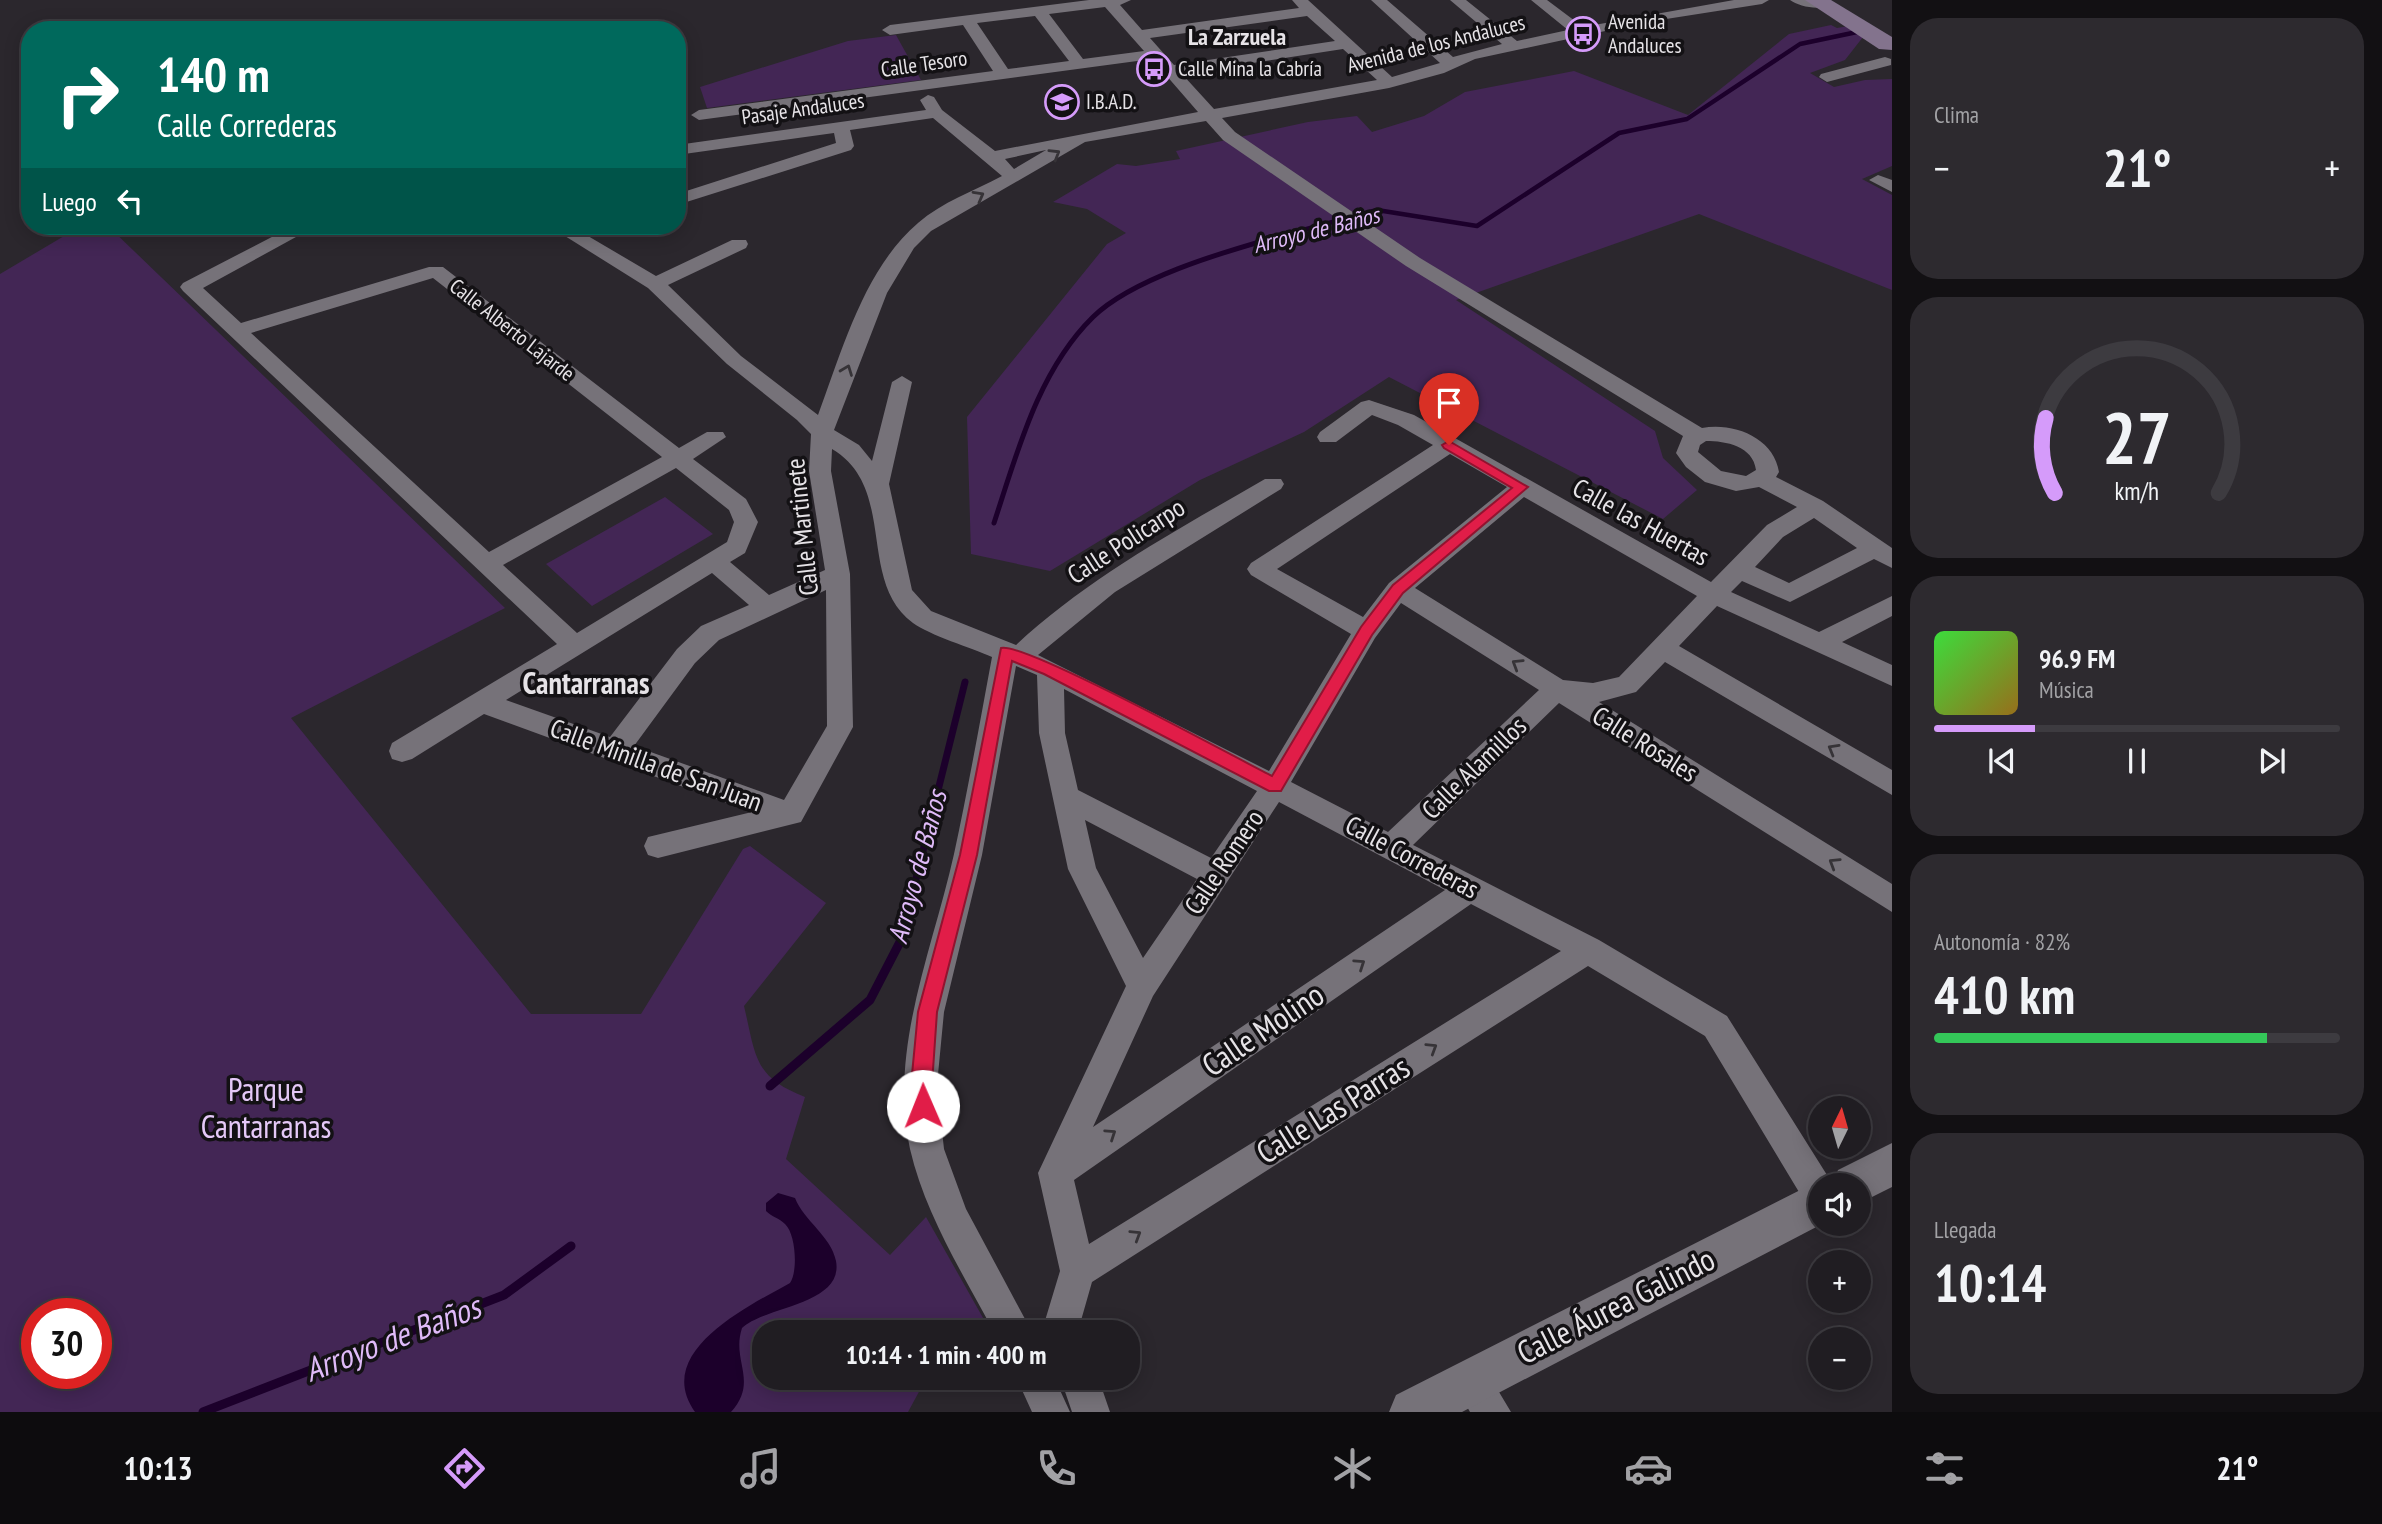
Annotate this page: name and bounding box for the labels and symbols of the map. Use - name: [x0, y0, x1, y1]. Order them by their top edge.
- street label: Avenida de los Andaluces: [1344, 8, 1528, 79]
- place label: Avenida Andaluces: [1608, 8, 1682, 59]
- bus stop icon: Avenida Andaluces: [1564, 15, 1602, 53]
- district label: La Zarzuela: [1188, 21, 1286, 52]
- street label: Calle Tesoro: [879, 44, 969, 83]
- bus stop icon: Calle Mina la Cabría: [1135, 50, 1173, 88]
- place label: Calle Mina la Cabría: [1178, 55, 1322, 82]
- school or university icon: I.B.A.D.: [1043, 83, 1081, 121]
- street label: Pasaje Andaluces: [740, 87, 866, 130]
- place label: I.B.A.D.: [1086, 88, 1137, 115]
- one-way arrow: [1047, 149, 1060, 162]
- one-way arrow: [972, 191, 984, 204]
- water label: Arroyo de Baños: [1250, 199, 1384, 259]
- street label: Calle Alberto Lajarde: [444, 272, 580, 387]
- one-way arrow: [838, 364, 852, 376]
- pin: [1419, 373, 1479, 445]
- street label: Calle Martinete: [778, 457, 825, 597]
- street label: Calle las Huertas: [1567, 470, 1715, 573]
- street label: Calle Policarpo: [1061, 490, 1191, 591]
- one-way arrow: [1511, 659, 1524, 672]
- district label: Cantarranas: [523, 663, 649, 702]
- street label: Calle Rosales: [1587, 698, 1704, 789]
- street label: Calle Alamillos: [1414, 710, 1533, 826]
- street label: Calle Minilla de San Juan: [546, 711, 767, 818]
- one-way arrow: [1828, 744, 1841, 757]
- water label: Arroyo de Baños: [878, 784, 955, 947]
- street label: Calle Romero: [1177, 803, 1271, 920]
- street label: Calle Correderas: [1340, 808, 1484, 905]
- one-way arrow: [1829, 858, 1842, 871]
- one-way arrow: [1352, 959, 1365, 972]
- street label: Calle Molino: [1193, 973, 1332, 1085]
- one-way arrow: [1424, 1043, 1437, 1056]
- street label: Calle Las Parras: [1248, 1046, 1417, 1173]
- park label: Parque Cantarranas: [201, 1068, 331, 1147]
- position arrow: [886, 1069, 960, 1143]
- north arrow: [1808, 1096, 1871, 1158]
- one-way arrow: [1103, 1130, 1116, 1142]
- one-way arrow: [1128, 1230, 1141, 1243]
- street label: Calle Áurea Galindo: [1510, 1237, 1721, 1373]
- water label: Arroyo de Baños: [298, 1283, 488, 1391]
- speed limit sign: 30: [21, 1298, 112, 1389]

